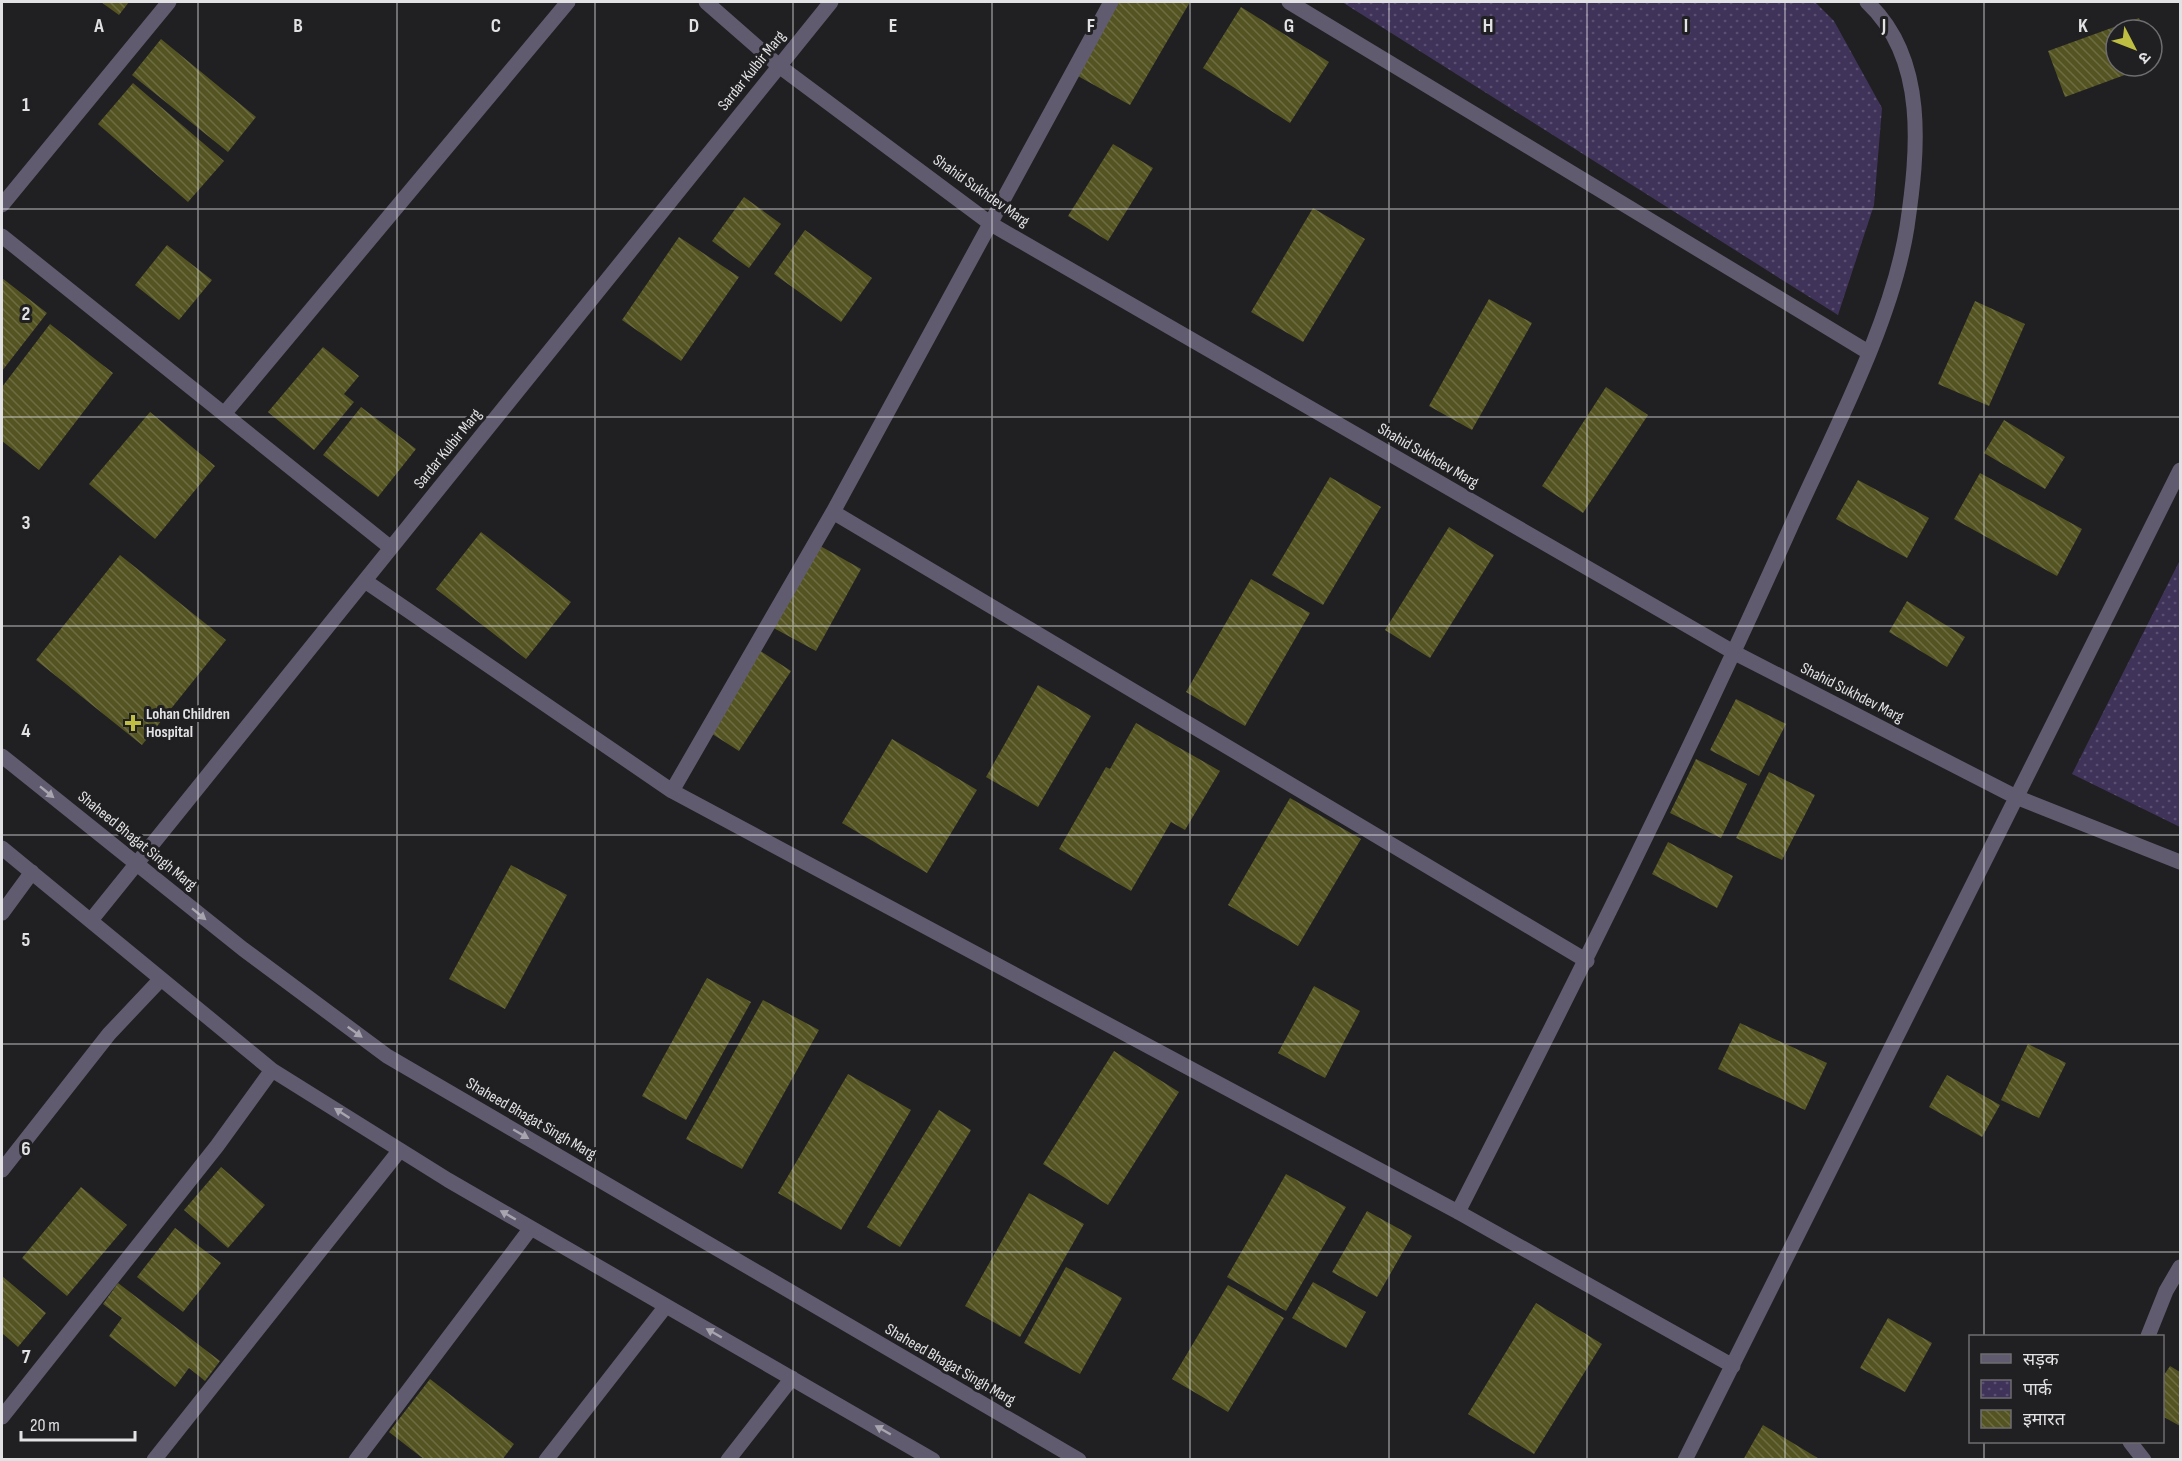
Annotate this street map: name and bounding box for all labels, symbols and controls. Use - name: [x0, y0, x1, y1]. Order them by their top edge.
- text: A: [93, 14, 104, 38]
- text: B: [293, 14, 303, 38]
- text: C: [491, 14, 501, 38]
- text: D: [689, 14, 699, 38]
- text: E: [889, 14, 897, 38]
- text: F: [1087, 14, 1095, 38]
- text: G: [1284, 14, 1294, 38]
- text: H: [1483, 14, 1493, 38]
- text: I: [1684, 14, 1688, 38]
- text: J: [1881, 14, 1886, 38]
- text: K: [2078, 14, 2088, 38]
- north arrow: [2104, 18, 2164, 78]
- street label: Sardar Kulbir Marg: [714, 27, 790, 115]
- text: उ: [2133, 47, 2154, 67]
- text: 1: [22, 93, 30, 117]
- street label: Shahid Sukhdev Marg: [929, 151, 1033, 231]
- text: 2: [22, 302, 30, 326]
- street label: Sardar Kulbir Marg: [410, 405, 486, 493]
- street label: Shahid Sukhdev Marg: [1374, 419, 1482, 493]
- text: 3: [22, 511, 31, 535]
- street label: Shahid Sukhdev Marg: [1797, 659, 1907, 727]
- place label: Lohan Children Hospital: [146, 705, 230, 742]
- marker: Lohan Children Hospital: [124, 714, 142, 732]
- text: 4: [21, 719, 31, 743]
- one-way arrow: [39, 786, 55, 799]
- street label: Shaheed Bhagat Singh Marg: [74, 787, 200, 895]
- one-way arrow: [191, 908, 207, 921]
- text: 5: [22, 928, 31, 952]
- one-way arrow: [346, 1026, 362, 1038]
- street label: Shaheed Bhagat Singh Marg: [462, 1074, 600, 1164]
- one-way arrow: [334, 1107, 350, 1118]
- one-way arrow: [513, 1129, 530, 1139]
- text: 6: [21, 1137, 31, 1161]
- one-way arrow: [500, 1209, 516, 1220]
- street label: Shaheed Bhagat Singh Marg: [881, 1320, 1019, 1410]
- one-way arrow: [705, 1328, 722, 1338]
- legend: [1969, 1335, 2164, 1443]
- text: 7: [22, 1345, 31, 1369]
- text: सड़क: [2023, 1349, 2060, 1370]
- text: पार्क: [2023, 1378, 2053, 1400]
- scale bar: [21, 1404, 135, 1442]
- text: इमारत: [2023, 1409, 2066, 1430]
- text: 20 m: [30, 1415, 60, 1436]
- one-way arrow: [874, 1425, 891, 1435]

